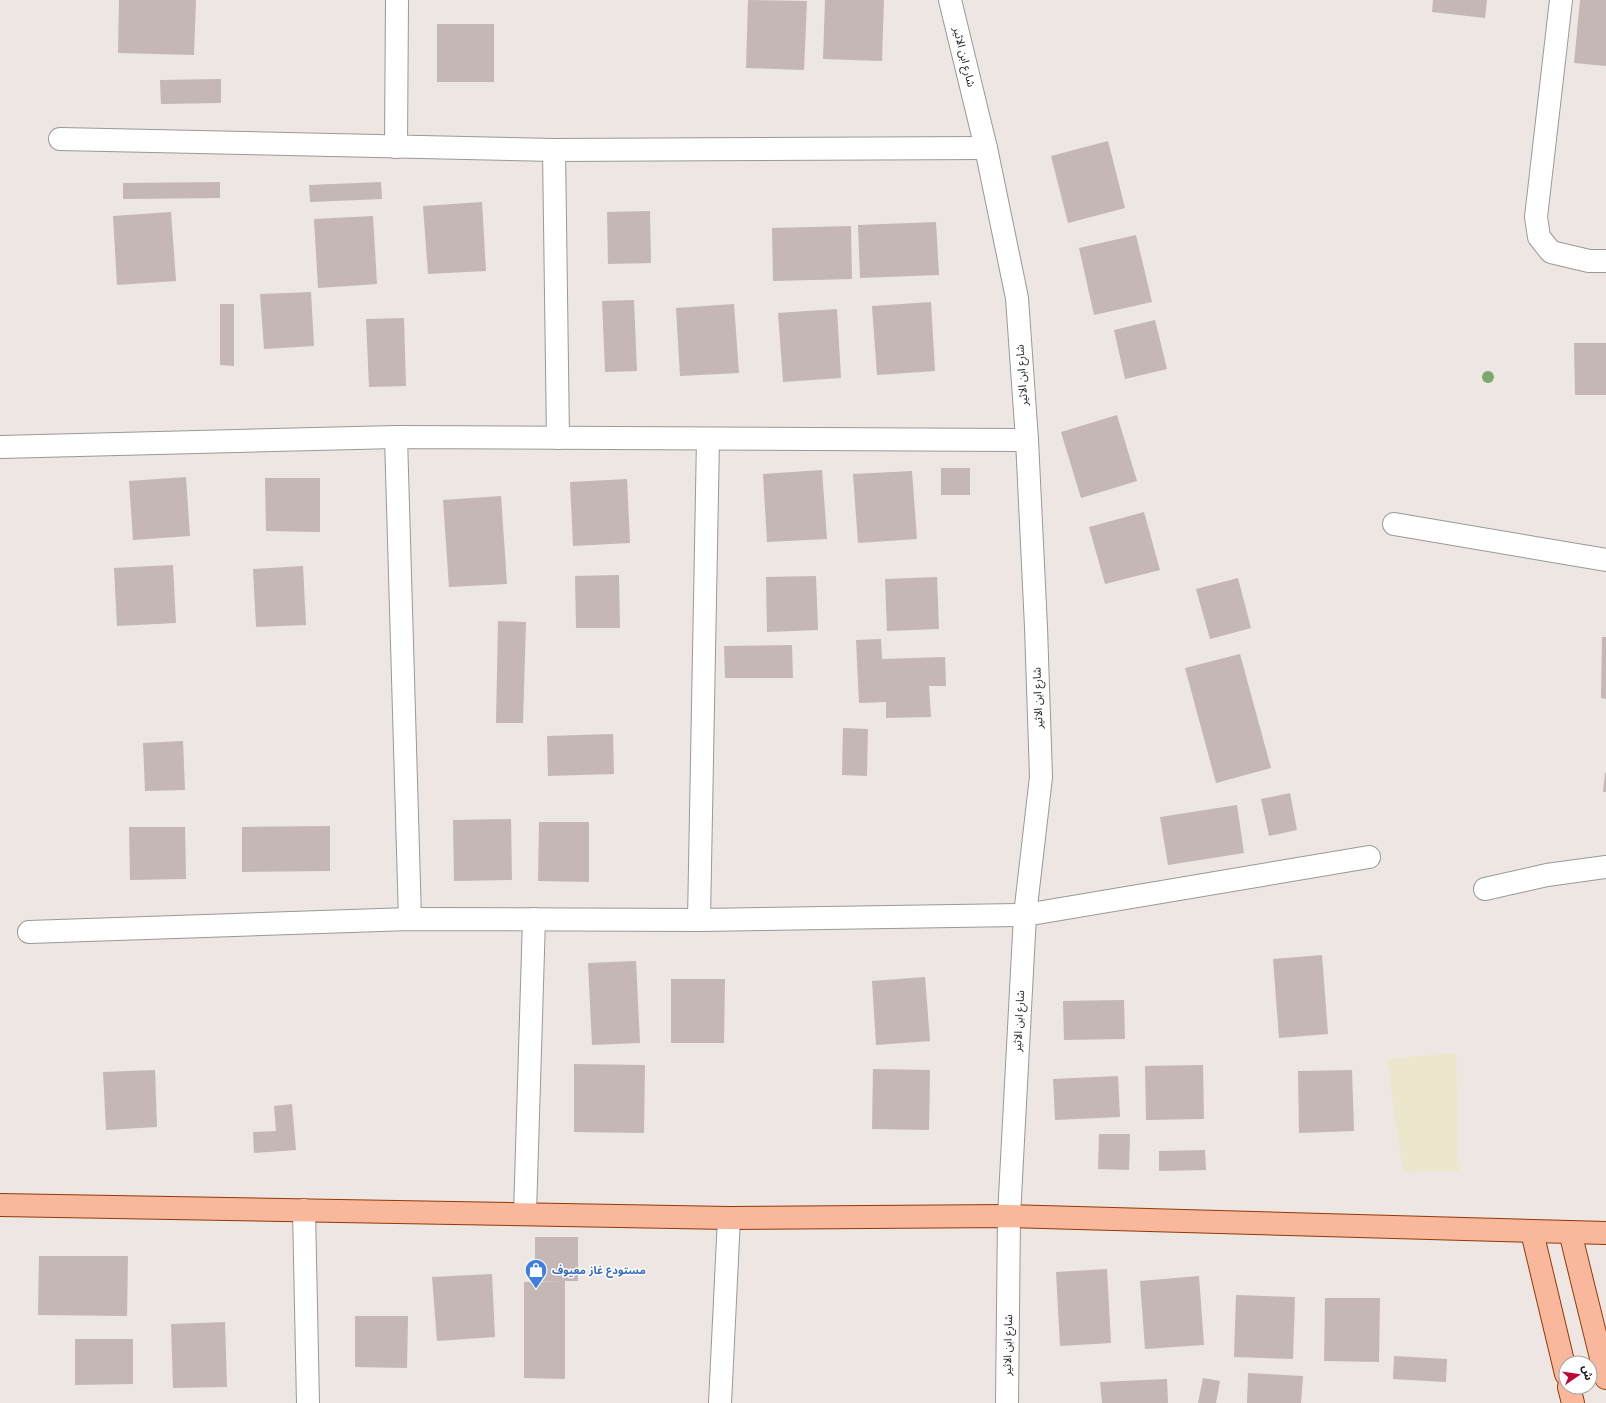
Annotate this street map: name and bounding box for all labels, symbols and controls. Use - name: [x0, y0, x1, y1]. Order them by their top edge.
- street label: شارع ابن الاثير: [949, 24, 979, 89]
- street label: شارع ابن الاثير: [1012, 343, 1032, 407]
- street label: شارع ابن الاثير: [1029, 667, 1047, 730]
- street label: شارع ابن الاثير: [1010, 990, 1028, 1053]
- shop icon: مستودع غاز معيوف: [523, 1257, 549, 1290]
- place label: مستودع غاز معيوف: [552, 1263, 646, 1278]
- street label: شارع ابن الاثير: [1000, 1314, 1016, 1377]
- north arrow: [1558, 1355, 1598, 1395]
- text: ش: [1578, 1364, 1596, 1382]

